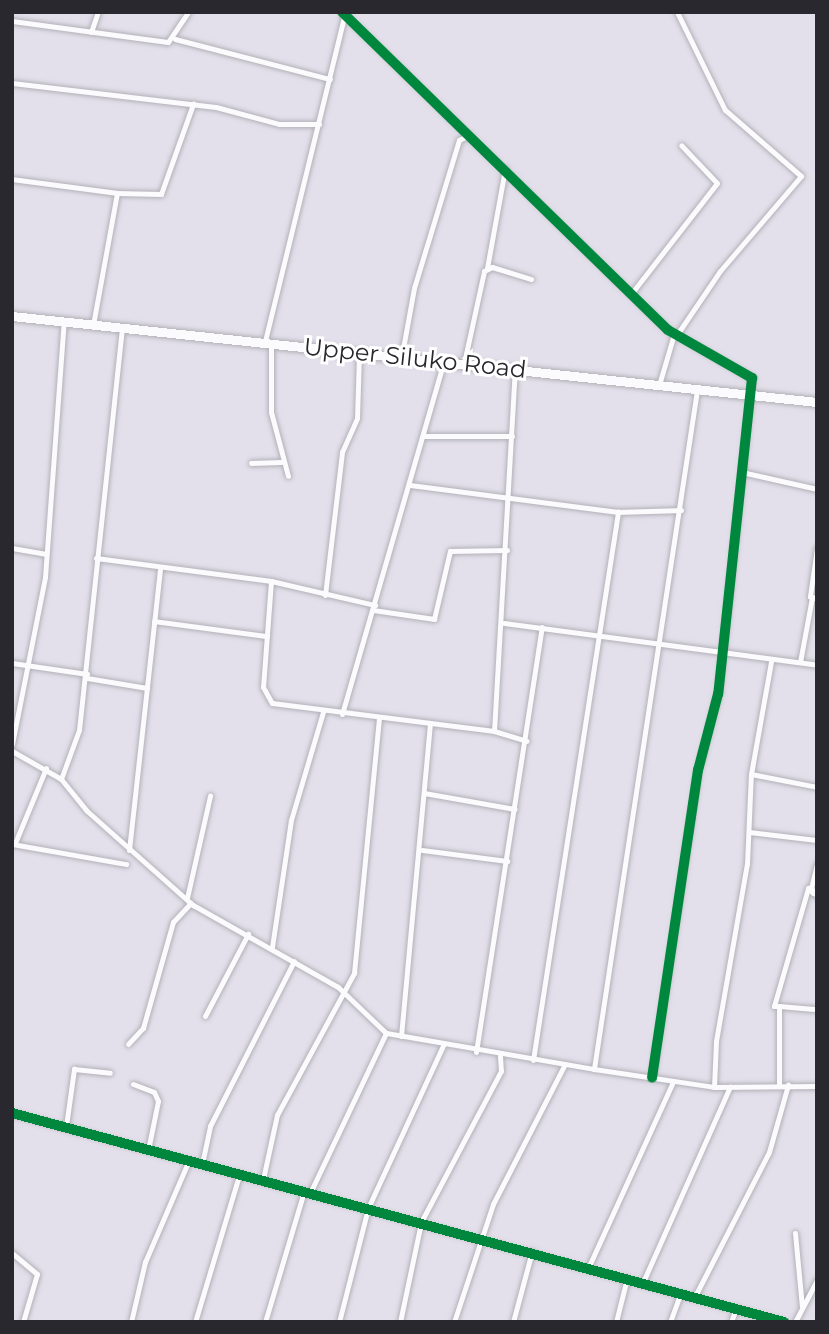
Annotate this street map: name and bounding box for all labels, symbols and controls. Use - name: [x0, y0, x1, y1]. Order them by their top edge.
- street label: Upper Siluko Road: [302, 332, 528, 384]

